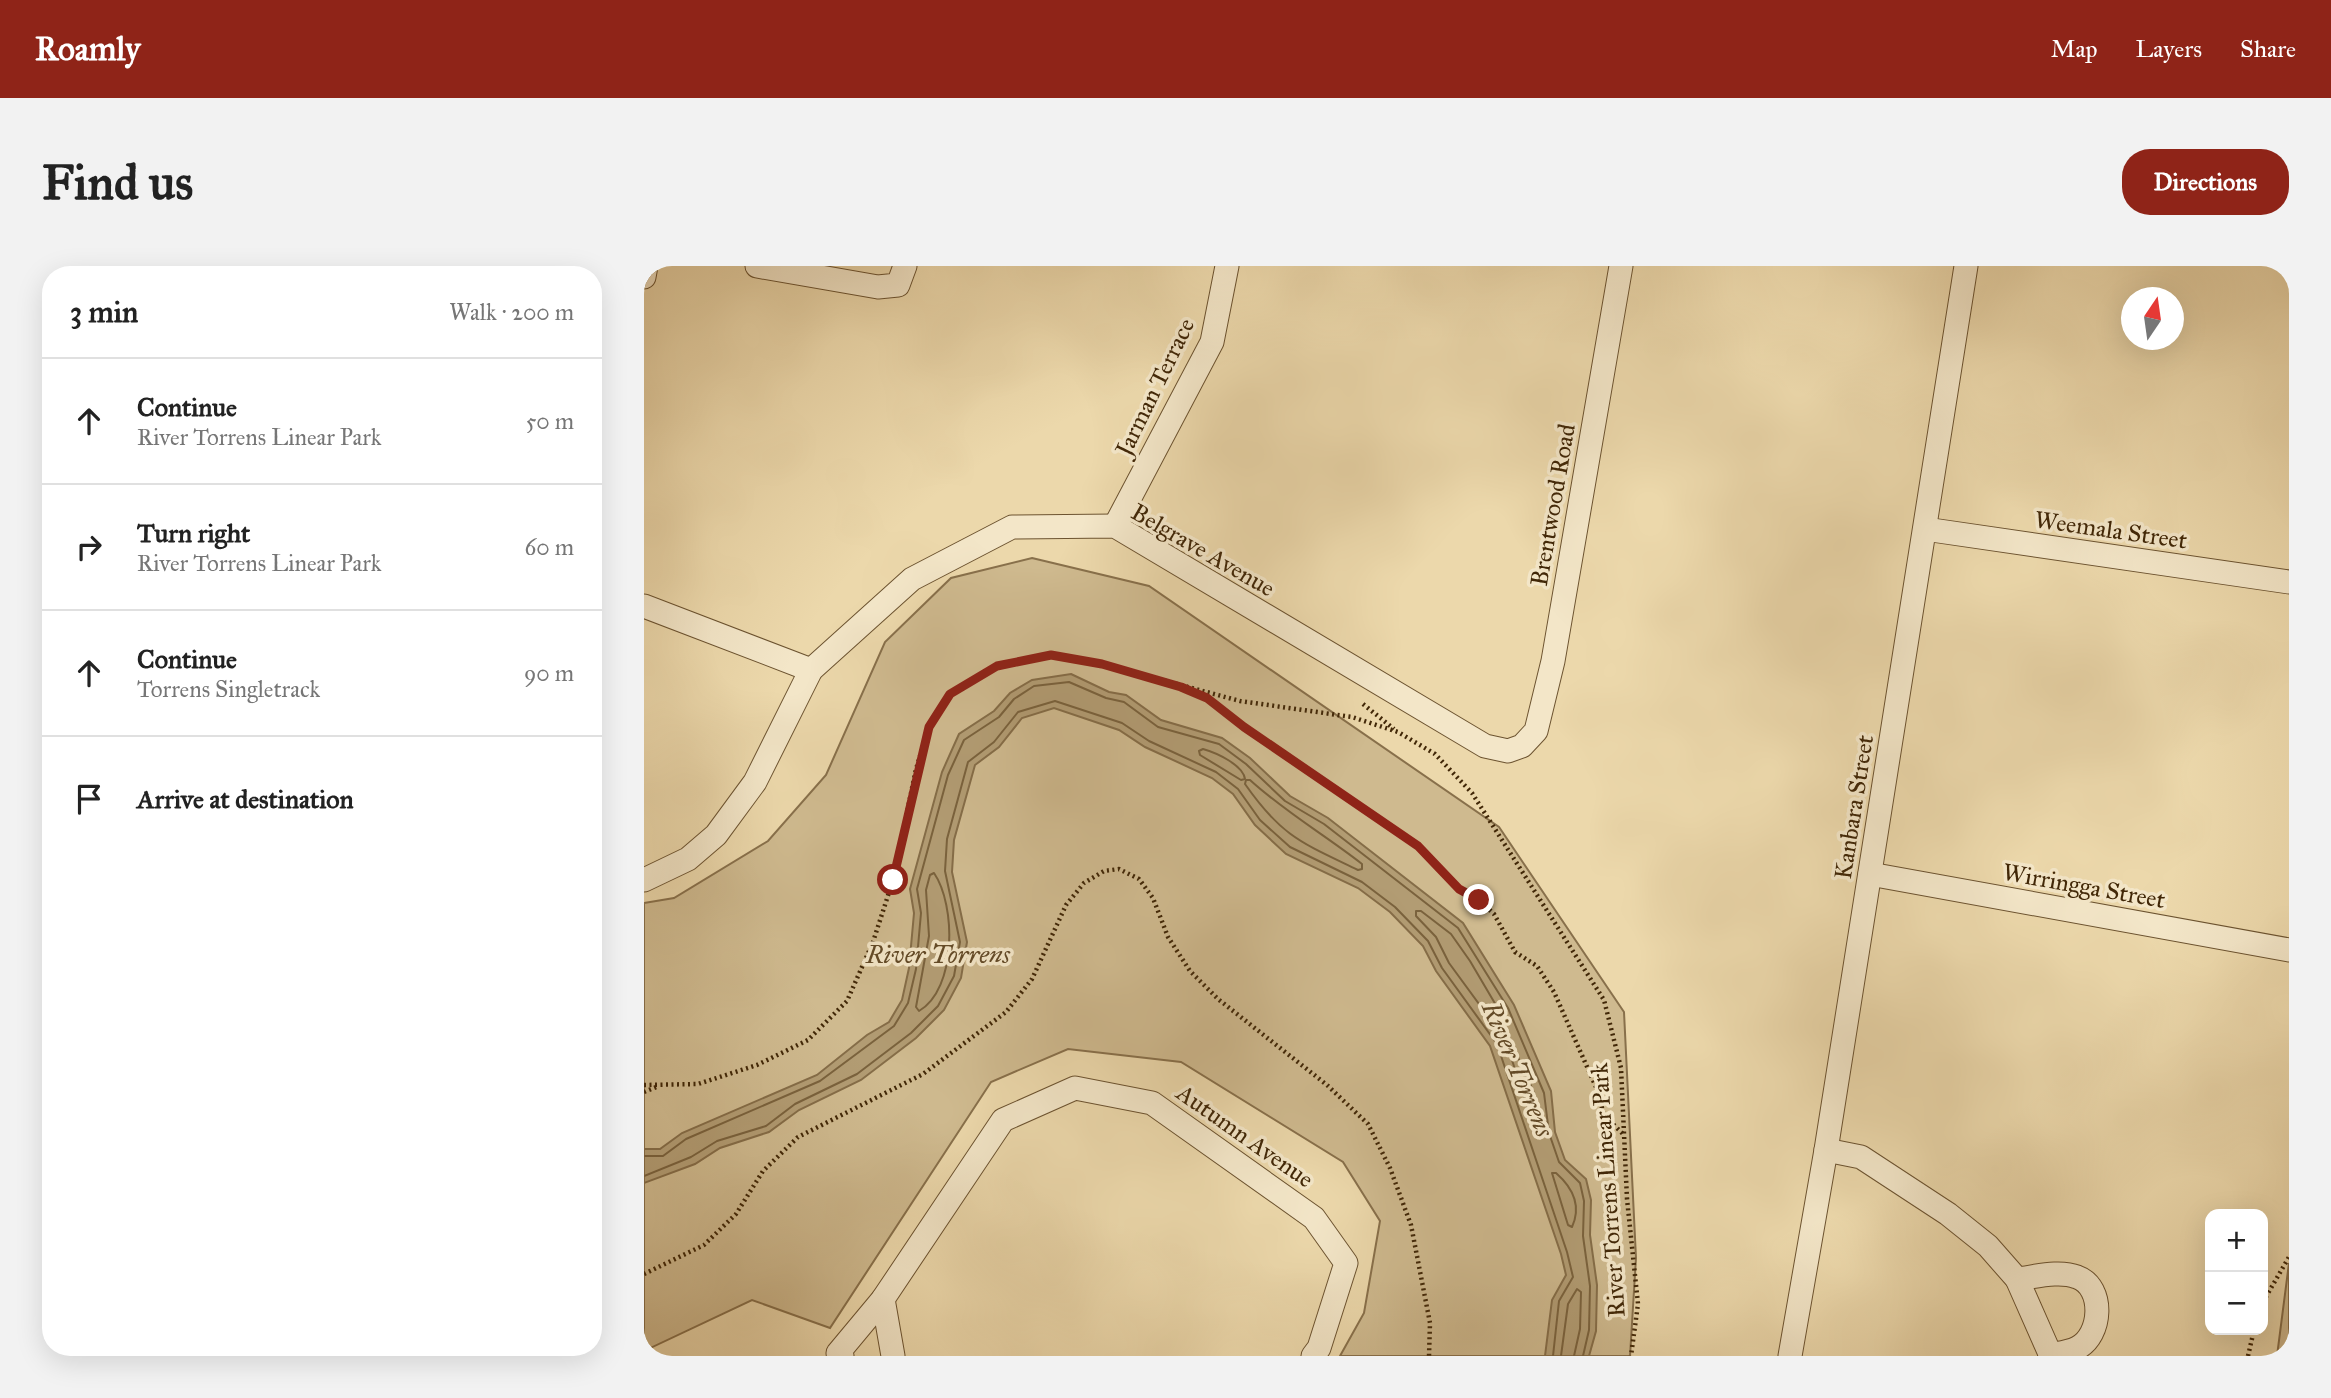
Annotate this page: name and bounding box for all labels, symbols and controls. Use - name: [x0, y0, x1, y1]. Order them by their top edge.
- text: Roamly: [35, 29, 140, 69]
- text: Map: [2051, 34, 2098, 64]
- text: Layers: [2136, 34, 2202, 64]
- text: Share: [2240, 34, 2296, 64]
- button: Directions: [2122, 149, 2289, 215]
- text: Find us: [42, 153, 193, 212]
- north arrow: [2121, 287, 2184, 350]
- text: 3 min: [70, 294, 138, 330]
- text: Walk · 200 m: [449, 298, 574, 326]
- street label: Jarman Terrace: [1107, 313, 1201, 463]
- text: Continue: [137, 391, 237, 423]
- icon: ahead: [70, 402, 108, 440]
- text: 50 m: [526, 407, 574, 435]
- street label: Brentwood Road: [1524, 421, 1582, 589]
- text: River Torrens Linear Park: [137, 423, 381, 451]
- street label: Belgrave Avenue: [1126, 497, 1280, 603]
- street label: Weemala Street: [2033, 504, 2190, 556]
- text: Turn right: [137, 517, 250, 549]
- icon: right: [70, 528, 108, 566]
- text: 60 m: [525, 533, 574, 561]
- text: River Torrens Linear Park: [137, 549, 381, 577]
- text: Continue: [137, 643, 237, 675]
- icon: ahead: [70, 654, 108, 692]
- text: 90 m: [524, 659, 574, 687]
- text: Torrens Singletrack: [137, 675, 320, 703]
- street label: Kanbara Street: [1828, 732, 1880, 881]
- icon: arrive: [70, 780, 108, 818]
- text: Arrive at destination: [137, 783, 354, 815]
- street label: Wirringga Street: [2001, 857, 2168, 915]
- route start: [877, 864, 908, 895]
- route end: [1463, 884, 1494, 915]
- water label: River Torrens: [865, 938, 1011, 970]
- water label: River Torrens: [1475, 996, 1561, 1142]
- street label: River Torrens Linear Park: [1584, 1061, 1632, 1318]
- street label: Autumn Avenue: [1170, 1077, 1319, 1194]
- map controls: [2205, 1209, 2268, 1335]
- button: +: [2205, 1209, 2268, 1272]
- button: −: [2205, 1272, 2268, 1335]

